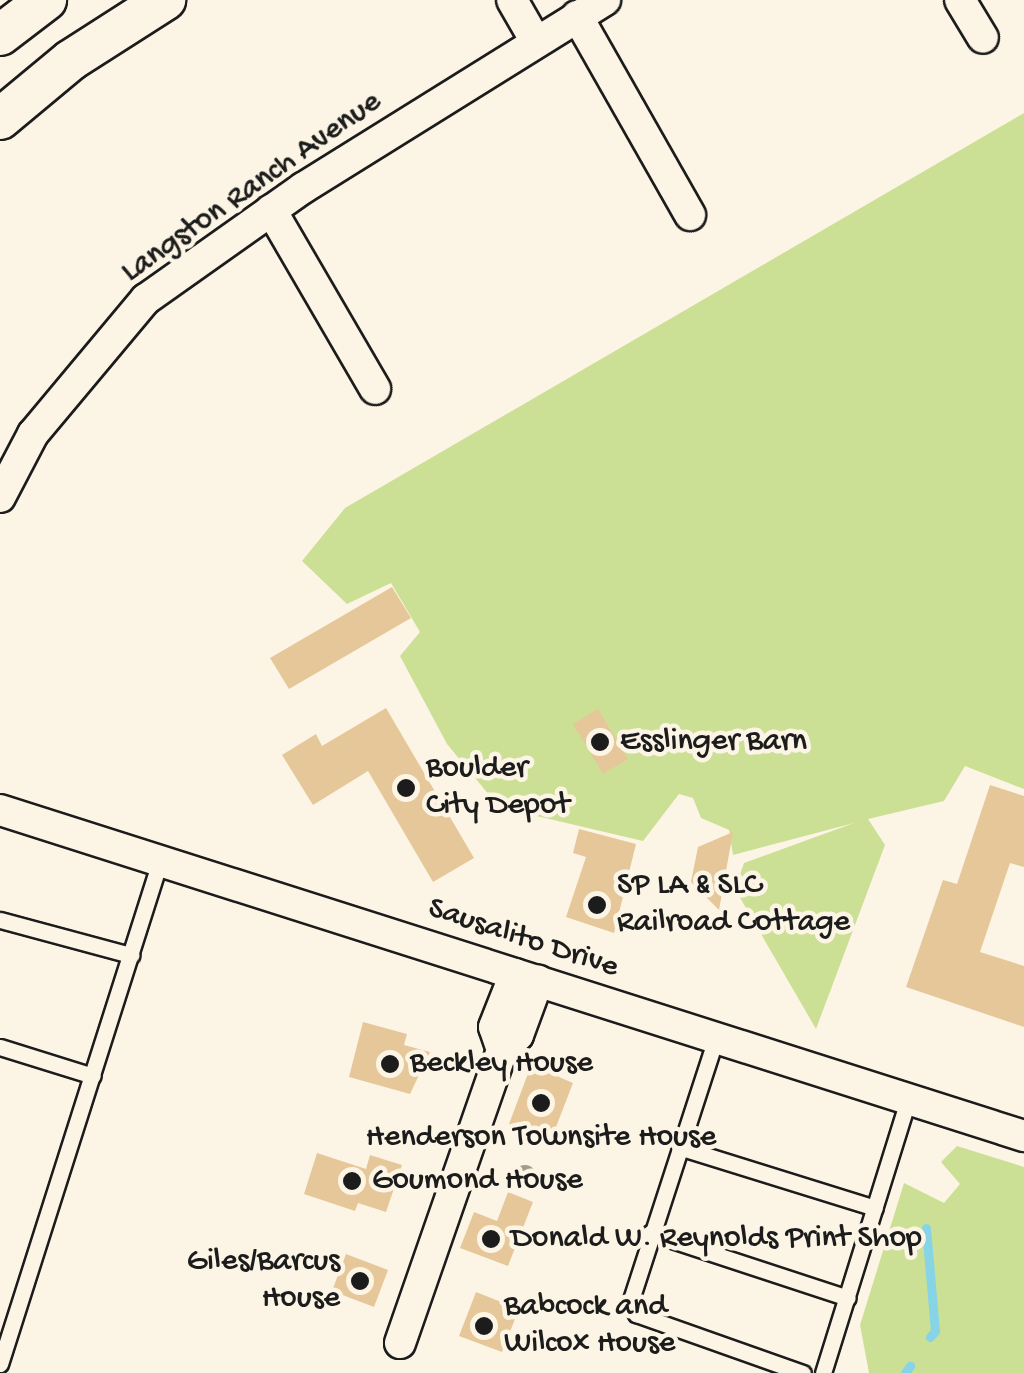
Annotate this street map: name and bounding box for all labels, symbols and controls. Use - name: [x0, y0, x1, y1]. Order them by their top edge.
- street label: Langston Ranch Avenue: [115, 84, 389, 292]
- place label: Esslinger Barn: [620, 723, 807, 761]
- marker: Esslinger Barn: [589, 731, 611, 753]
- place label: Boulder City Depot: [426, 751, 569, 826]
- marker: Boulder City Depot: [395, 777, 417, 799]
- place label: SP LA & SLC Railroad Cottage: [617, 868, 850, 943]
- street label: Sausalito Drive: [423, 890, 623, 988]
- marker: SP LA & SLC Railroad Cottage: [586, 894, 608, 916]
- place label: Beckley House: [410, 1045, 593, 1083]
- marker: Beckley House: [379, 1053, 401, 1075]
- marker: Henderson Townsite House: [530, 1092, 552, 1114]
- place label: Henderson Townsite House: [366, 1119, 716, 1157]
- place label: Goumond House: [372, 1162, 583, 1200]
- marker: Goumond House: [341, 1170, 363, 1192]
- place label: Donald W. Reynolds Print Shop: [511, 1220, 922, 1258]
- marker: Donald W. Reynolds Print Shop: [480, 1228, 502, 1250]
- place label: Giles/Barcus House: [187, 1244, 340, 1319]
- marker: Giles/Barcus House: [349, 1270, 371, 1292]
- place label: Babcock and Wilcox House: [504, 1289, 675, 1364]
- marker: Babcock and Wilcox House: [473, 1315, 495, 1337]

